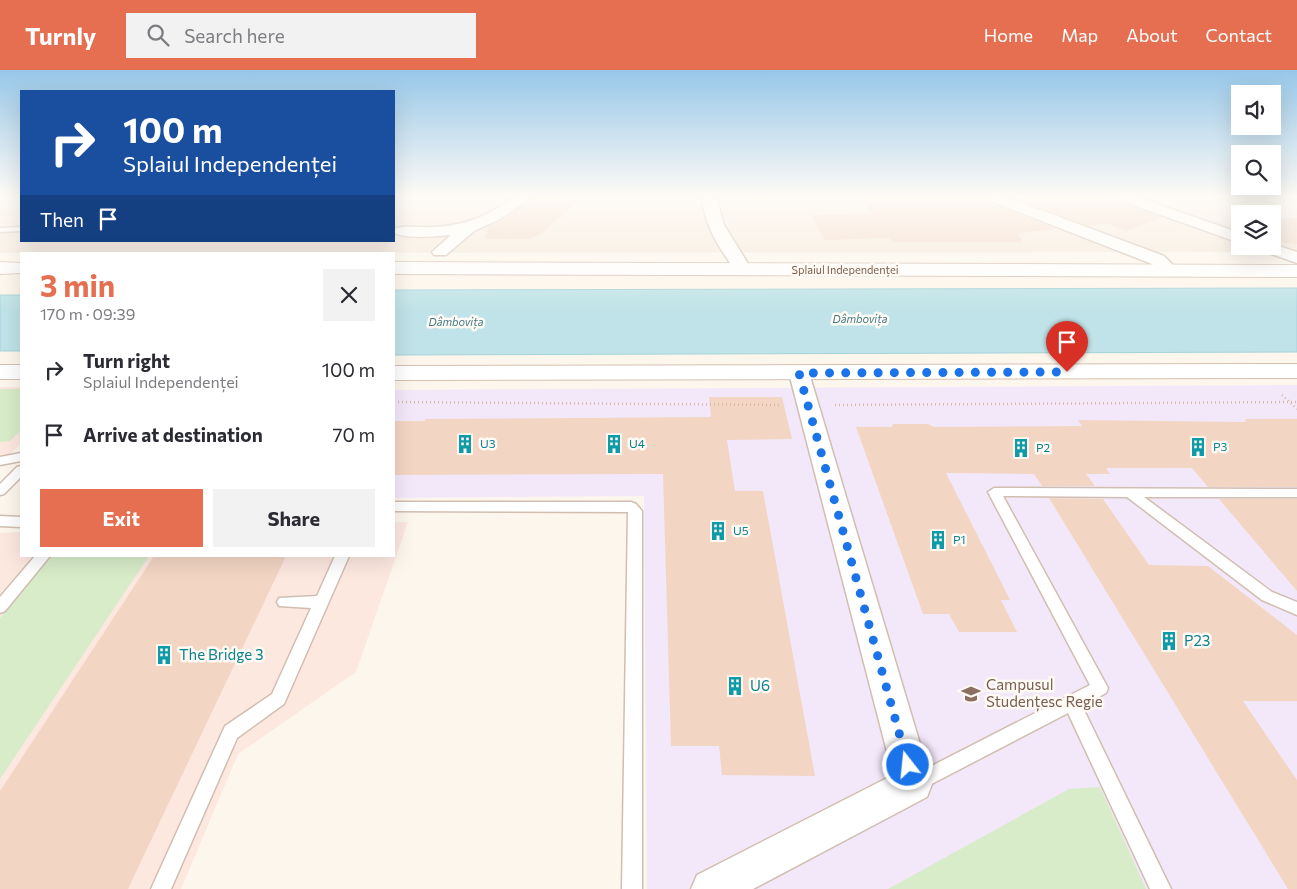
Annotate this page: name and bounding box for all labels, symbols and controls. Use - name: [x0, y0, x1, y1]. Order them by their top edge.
- search box: [126, 13, 476, 58]
- text: Turnly: [25, 21, 96, 50]
- icon: search: [144, 21, 172, 49]
- text: Search here: [184, 24, 285, 47]
- text: Home: [984, 24, 1033, 46]
- text: Map: [1061, 24, 1098, 46]
- text: About: [1126, 24, 1178, 46]
- text: Contact: [1206, 24, 1272, 46]
- map controls: [1231, 85, 1281, 255]
- button: sound: [1231, 85, 1281, 135]
- text: 100 m: [123, 107, 223, 150]
- icon: right: [40, 110, 105, 175]
- button: search: [1231, 145, 1281, 195]
- text: Splaiul Independenței: [123, 150, 337, 177]
- icon: arrive: [94, 205, 122, 233]
- button: layers: [1231, 205, 1281, 255]
- text: Then: [40, 208, 84, 231]
- street label: Splaiul Independenței: [791, 263, 899, 277]
- text: 3 min: [40, 266, 115, 303]
- button: close: [323, 269, 375, 321]
- text: 170 m · 09:39: [40, 304, 135, 323]
- water label: Dâmbovița: [833, 312, 888, 326]
- water label: Dâmbovița: [429, 315, 484, 329]
- pin: [1046, 321, 1088, 372]
- icon: arrive: [1053, 328, 1081, 356]
- text: Turn right: [83, 349, 170, 372]
- icon: right: [40, 356, 68, 384]
- text: 100 m: [322, 358, 375, 381]
- text: Splaiul Independenței: [83, 372, 239, 391]
- icon: arrive: [40, 421, 68, 449]
- text: Arrive at destination: [83, 423, 263, 446]
- text: 70 m: [332, 423, 375, 446]
- building icon: U3: [454, 433, 476, 455]
- building icon: U4: [603, 433, 625, 455]
- place label: U3: [480, 436, 496, 450]
- place label: U4: [629, 436, 645, 450]
- building icon: P3: [1187, 436, 1209, 458]
- building icon: P2: [1010, 437, 1032, 459]
- place label: P3: [1213, 439, 1228, 453]
- place label: P2: [1036, 440, 1051, 454]
- button: Exit: [40, 489, 203, 547]
- button: Share: [213, 489, 375, 547]
- building icon: U5: [707, 520, 729, 542]
- place label: U5: [733, 523, 749, 537]
- building icon: P1: [927, 529, 949, 551]
- place label: P1: [953, 532, 966, 546]
- building icon: P23: [1158, 630, 1180, 652]
- place label: P23: [1184, 631, 1210, 649]
- building icon: The Bridge 3: [153, 644, 175, 666]
- place label: The Bridge 3: [179, 645, 264, 663]
- building icon: U6: [724, 675, 746, 697]
- place label: Campusul Studențesc Regie: [986, 675, 1103, 712]
- place label: U6: [750, 676, 770, 694]
- school or university icon: Campusul Studențesc Regie: [960, 683, 982, 705]
- position arrow: [881, 738, 933, 790]

